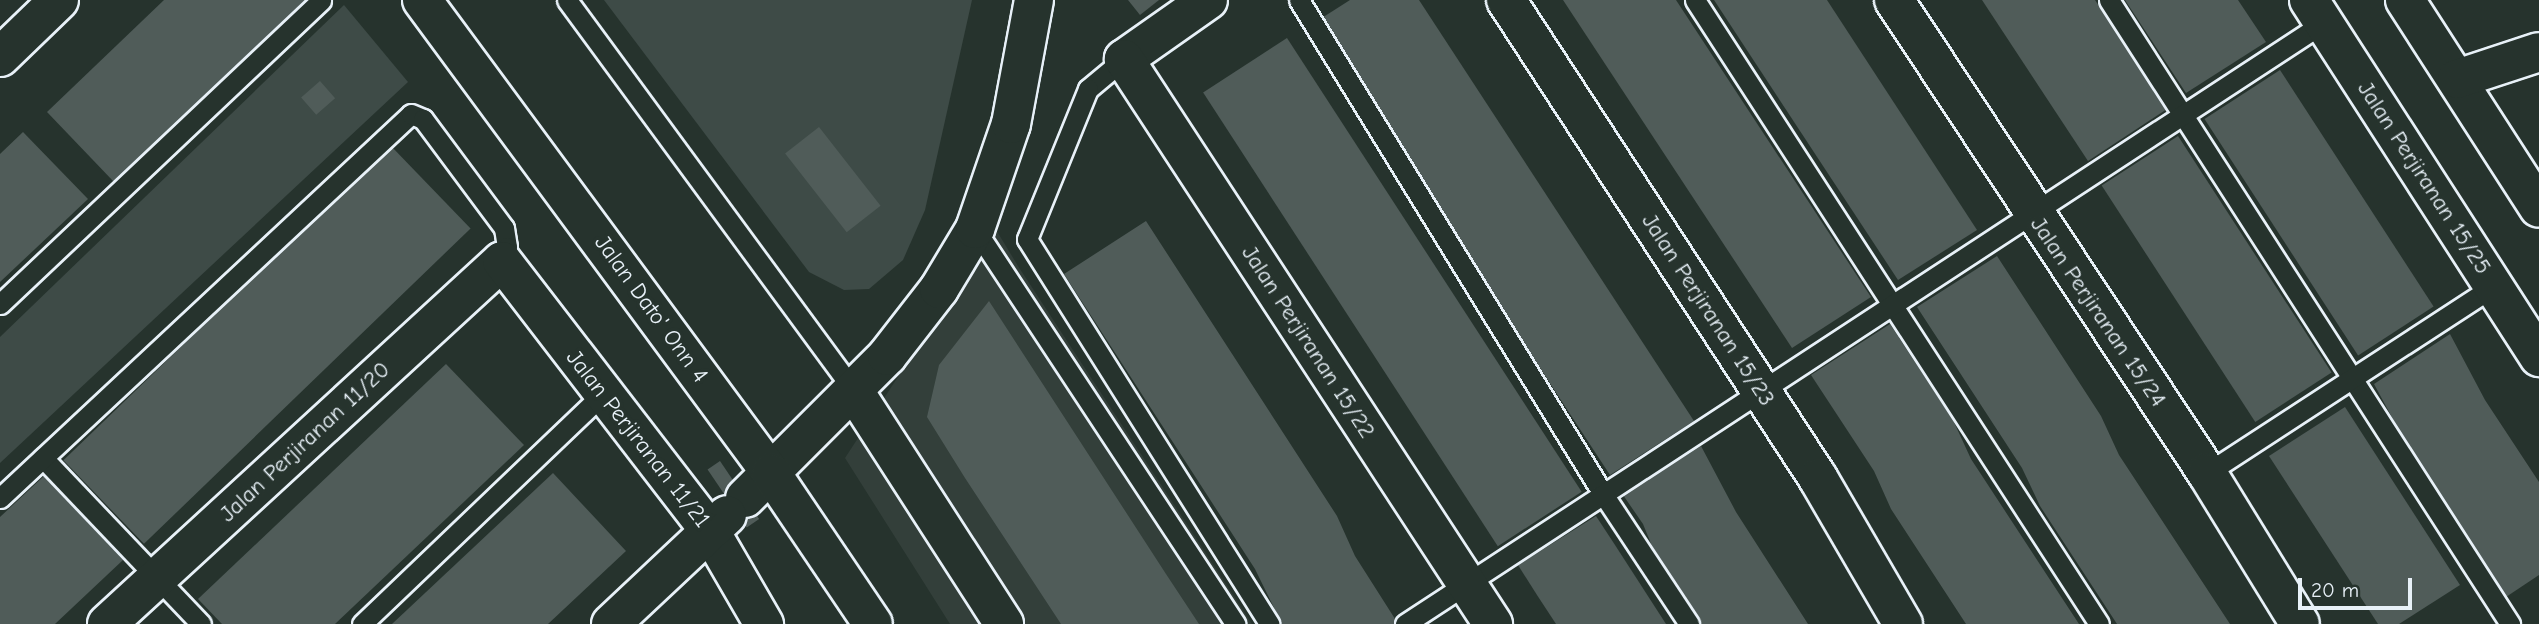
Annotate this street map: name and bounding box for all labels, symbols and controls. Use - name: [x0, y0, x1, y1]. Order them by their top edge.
- street label: Jalan Perjiranan 15/25: [2351, 76, 2497, 280]
- street label: Jalan Perjiranan 15/23: [1636, 209, 1780, 411]
- street label: Jalan Perjiranan 15/24: [2024, 212, 2172, 412]
- street label: Jalan Dato' Onn 4: [588, 230, 714, 388]
- street label: Jalan Perjiranan 15/22: [1235, 241, 1381, 443]
- street label: Jalan Perjiranan 11/21: [560, 345, 716, 533]
- street label: Jalan Perjiranan 11/20: [214, 356, 396, 528]
- scale bar: [2301, 564, 2415, 608]
- text: 20 m: [2311, 578, 2359, 602]

